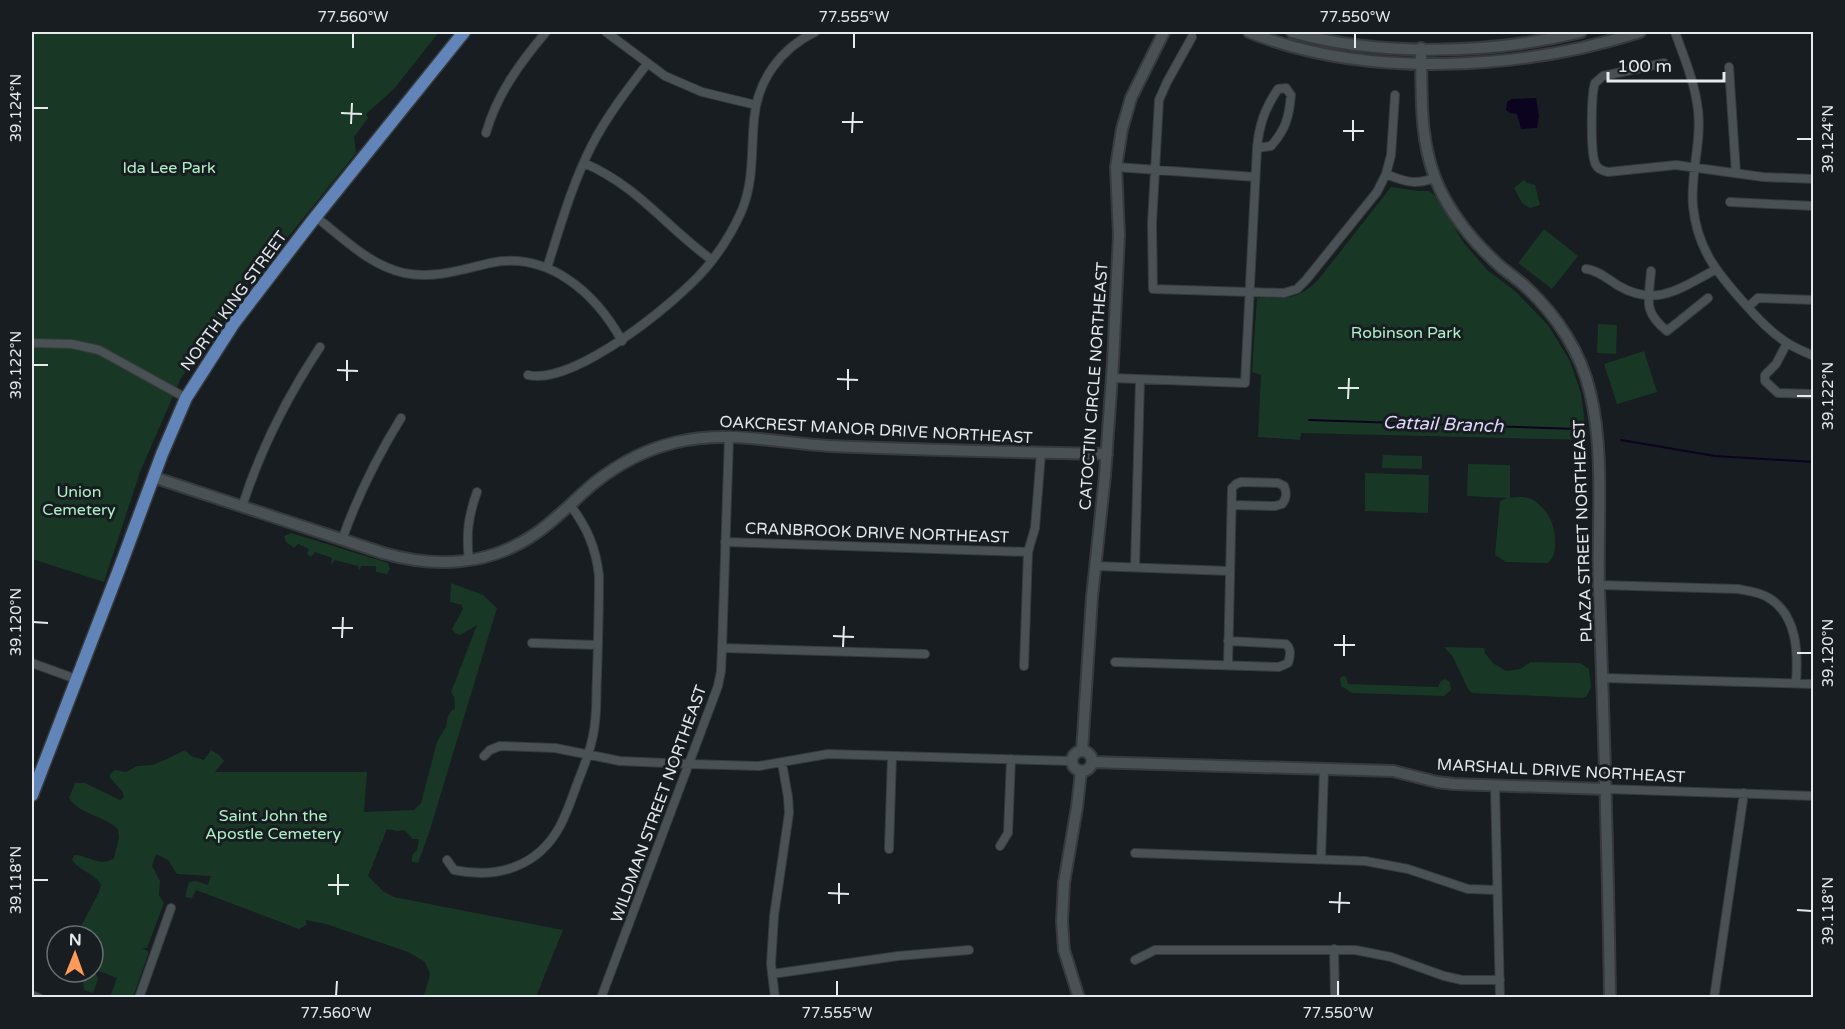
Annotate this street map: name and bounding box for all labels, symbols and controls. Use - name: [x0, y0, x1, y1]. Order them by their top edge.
- text: 77.560°W: [317, 8, 389, 26]
- text: 77.555°W: [819, 8, 889, 26]
- text: 77.550°W: [1319, 8, 1391, 26]
- scale bar: [1608, 45, 1724, 83]
- text: 100 m: [1617, 55, 1672, 77]
- text: 39.124°N: [7, 74, 25, 142]
- text: 39.124°N: [1819, 105, 1837, 173]
- park label: Ida Lee Park: [122, 158, 216, 178]
- street label: NORTH KING STREET: [176, 227, 292, 375]
- street label: CATOCTIN CIRCLE NORTHEAST: [1075, 261, 1113, 511]
- park label: Robinson Park: [1351, 323, 1461, 343]
- text: 39.122°N: [7, 331, 25, 399]
- text: 39.122°N: [1819, 362, 1837, 430]
- water label: Cattail Branch: [1382, 411, 1505, 437]
- street label: OAKCREST MANOR DRIVE NORTHEAST: [719, 412, 1033, 448]
- street label: PLAZA STREET NORTHEAST: [1569, 419, 1597, 643]
- park label: Union Cemetery: [42, 482, 116, 520]
- street label: CRANBROOK DRIVE NORTHEAST: [745, 518, 1010, 548]
- text: 39.120°N: [7, 588, 25, 656]
- text: 39.120°N: [1819, 619, 1837, 687]
- street label: WILDMAN STREET NORTHEAST: [607, 682, 711, 925]
- street label: MARSHALL DRIVE NORTHEAST: [1436, 755, 1686, 788]
- park label: Saint John the Apostle Cemetery: [205, 806, 341, 844]
- text: 39.118°N: [7, 846, 25, 914]
- text: 39.118°N: [1819, 877, 1837, 945]
- north arrow: [45, 924, 105, 984]
- text: N: [69, 930, 82, 950]
- text: 77.560°W: [300, 1004, 372, 1022]
- text: 77.555°W: [802, 1004, 872, 1022]
- text: 77.550°W: [1302, 1004, 1374, 1022]

